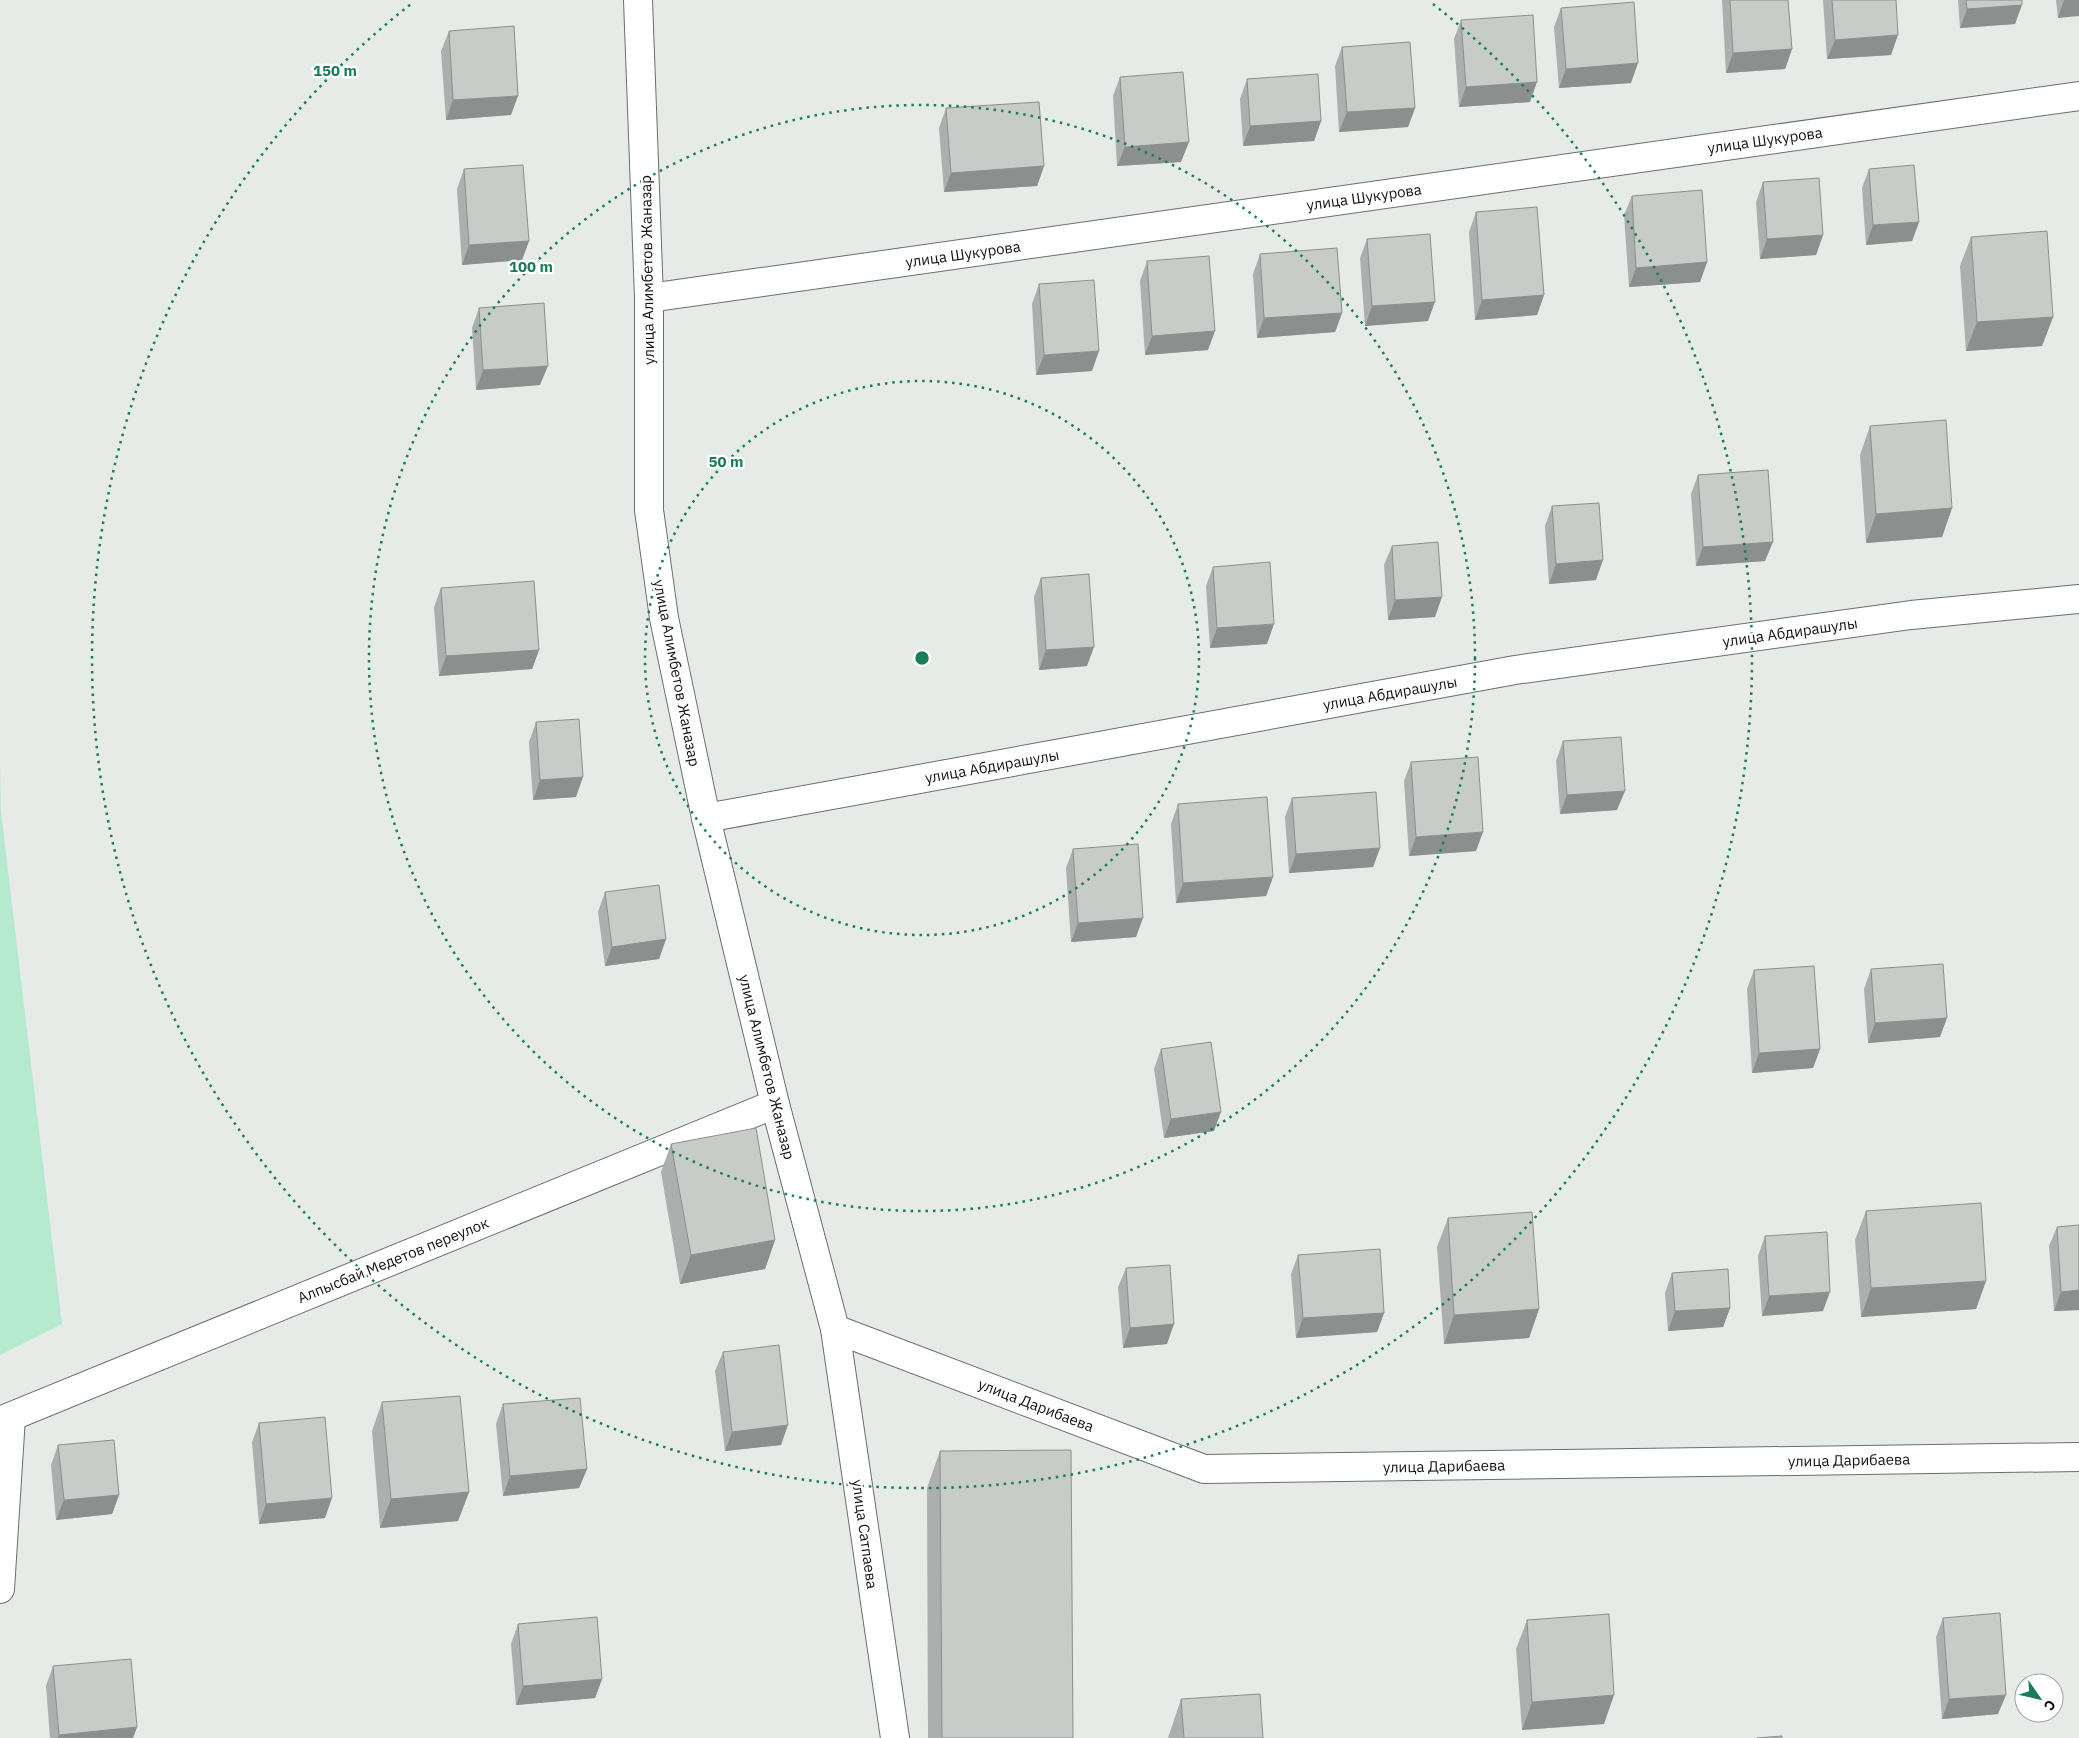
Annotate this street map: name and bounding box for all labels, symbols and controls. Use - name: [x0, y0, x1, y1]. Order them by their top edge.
- text: 150 m: [313, 61, 357, 80]
- street label: улица Шукурова: [1706, 123, 1824, 157]
- street label: улица Алимбетов Жаназар: [636, 175, 658, 365]
- street label: улица Шукурова: [1305, 180, 1423, 214]
- street label: улица Шукурова: [904, 237, 1022, 271]
- text: 100 m: [509, 257, 553, 276]
- text: 50 m: [709, 452, 743, 471]
- street label: улица Алимбетов Жаназар: [650, 578, 704, 768]
- street label: улица Абдирашулы: [1721, 613, 1859, 651]
- centre of rings: [913, 649, 931, 667]
- street label: улица Абдирашулы: [1321, 672, 1459, 714]
- street label: улица Абдирашулы: [923, 745, 1061, 787]
- street label: улица Алимбетов Жаназар: [735, 973, 799, 1161]
- street label: Алпысбай Медетов переулок: [294, 1213, 492, 1307]
- street label: улица Дарибаева: [975, 1374, 1097, 1436]
- street label: улица Дарибаева: [1788, 1449, 1910, 1471]
- street label: улица Дарибаева: [1383, 1455, 1505, 1477]
- street label: улица Сатпаева: [848, 1478, 882, 1590]
- north arrow: [2014, 1673, 2064, 1723]
- text: С: [2040, 1696, 2060, 1714]

